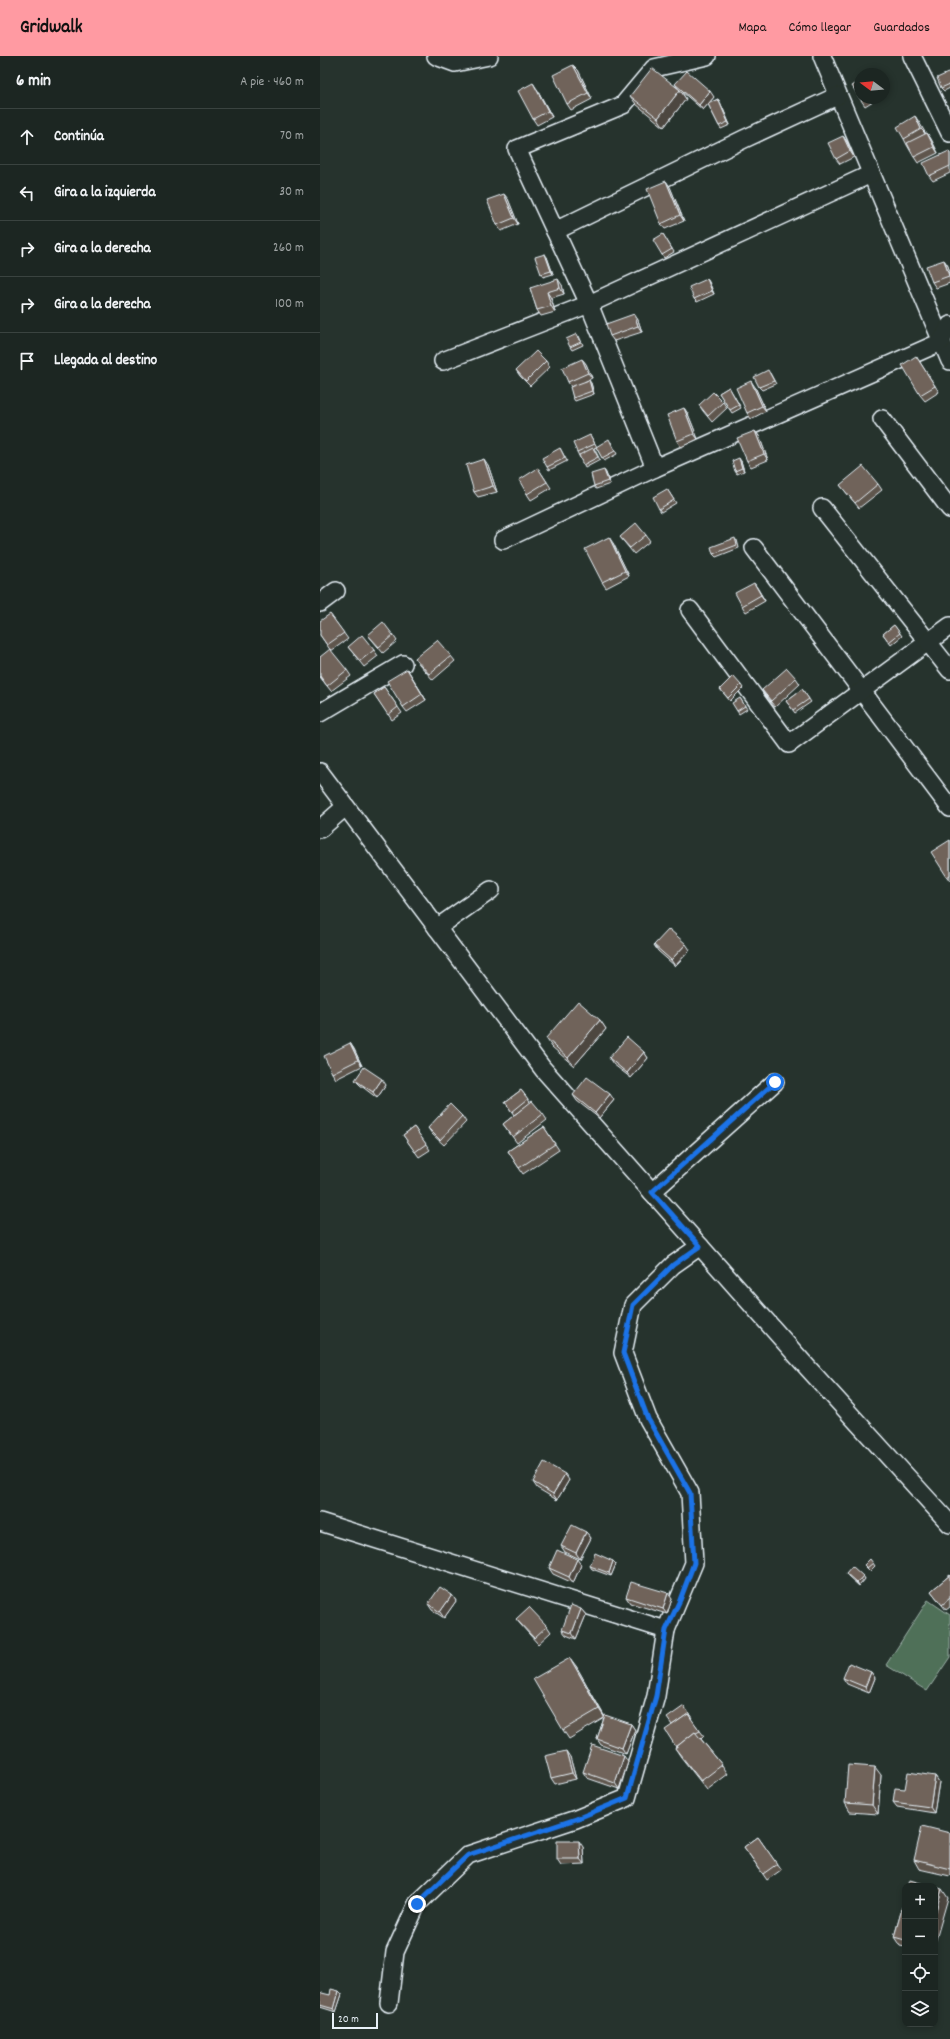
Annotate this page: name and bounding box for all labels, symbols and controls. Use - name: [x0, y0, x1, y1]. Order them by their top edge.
- text: Gridwalk: [20, 15, 83, 42]
- text: Mapa: [739, 18, 766, 38]
- text: Cómo llegar: [788, 18, 851, 38]
- text: Guardados: [873, 18, 930, 38]
- north arrow: [854, 68, 890, 104]
- text: 6 min: [16, 70, 51, 94]
- text: A pie · 460 m: [240, 73, 304, 92]
- icon: ahead: [16, 126, 38, 148]
- text: Continúa: [54, 126, 104, 148]
- text: 70 m: [280, 127, 304, 146]
- icon: left: [16, 182, 38, 204]
- text: Gira a la izquierda: [54, 182, 155, 204]
- text: 30 m: [279, 183, 304, 202]
- icon: right: [16, 238, 38, 260]
- text: Gira a la derecha: [54, 238, 151, 260]
- text: 260 m: [273, 239, 304, 258]
- icon: right: [16, 294, 38, 316]
- text: Gira a la derecha: [54, 294, 151, 316]
- text: 100 m: [275, 295, 304, 314]
- icon: arrive: [16, 350, 38, 372]
- text: Llegada al destino: [54, 350, 157, 372]
- route start: [766, 1073, 784, 1091]
- map controls: [902, 1883, 938, 2027]
- button: +: [902, 1883, 938, 1919]
- route end: [408, 1895, 426, 1913]
- button: −: [902, 1919, 938, 1955]
- button: locate: [902, 1955, 938, 1991]
- button: layers: [902, 1991, 938, 2027]
- scale bar: [332, 2011, 378, 2030]
- text: 20 m: [338, 2012, 359, 2028]

